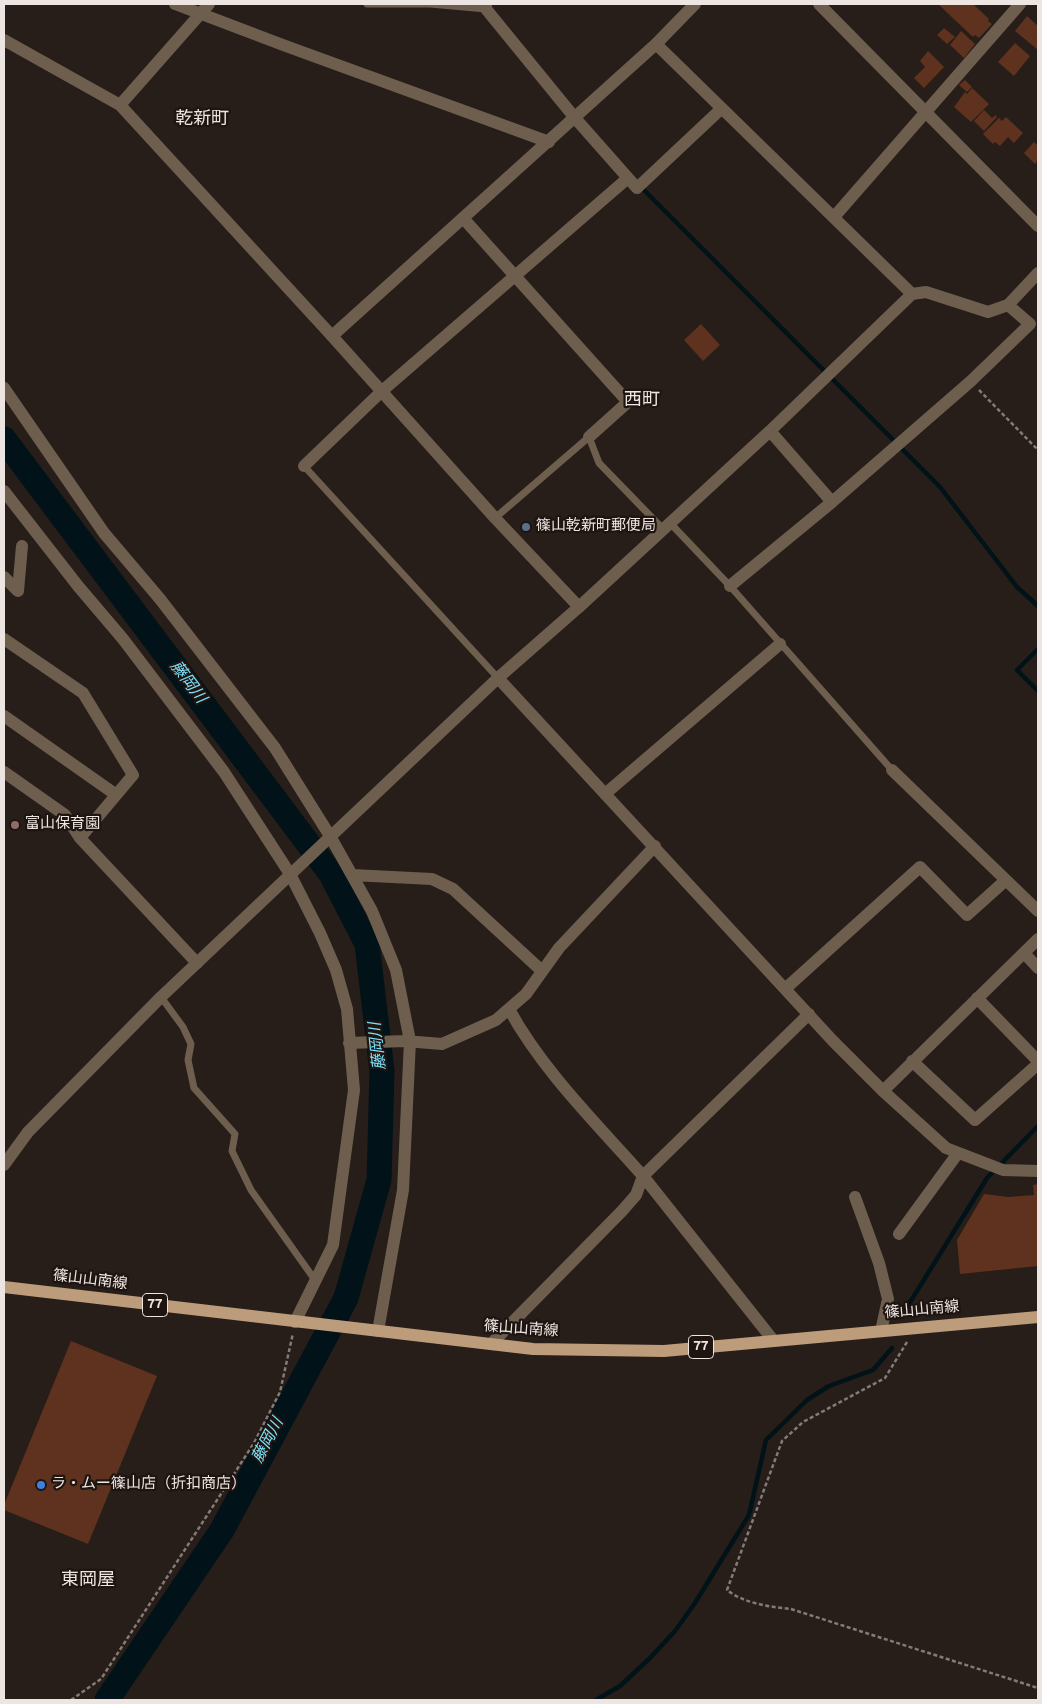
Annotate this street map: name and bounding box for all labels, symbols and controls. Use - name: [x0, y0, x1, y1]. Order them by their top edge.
- district label: 乾新町: [175, 109, 229, 131]
- district label: 西町: [624, 390, 660, 412]
- place label: 篠山乾新町郵便局: [536, 518, 656, 536]
- marker: 篠山乾新町郵便局: [520, 521, 532, 533]
- water label: 藤岡川: [165, 658, 209, 708]
- place label: 富山保育園: [25, 816, 100, 834]
- marker: 富山保育園: [9, 819, 21, 831]
- water label: 藤岡川: [367, 1021, 391, 1071]
- street label: 篠山山南線: [52, 1267, 128, 1295]
- road number: 77: [142, 1294, 168, 1316]
- street label: 篠山山南線: [884, 1299, 960, 1323]
- street label: 篠山山南線: [483, 1318, 559, 1342]
- road number: 77: [688, 1335, 714, 1358]
- water label: 藤岡川: [249, 1415, 289, 1467]
- place label: ラ・ムー篠山店（折扣商店）: [51, 1476, 246, 1494]
- marker: ラ・ムー篠山店（折扣商店）: [35, 1479, 47, 1491]
- district label: 東岡屋: [61, 1570, 115, 1592]

